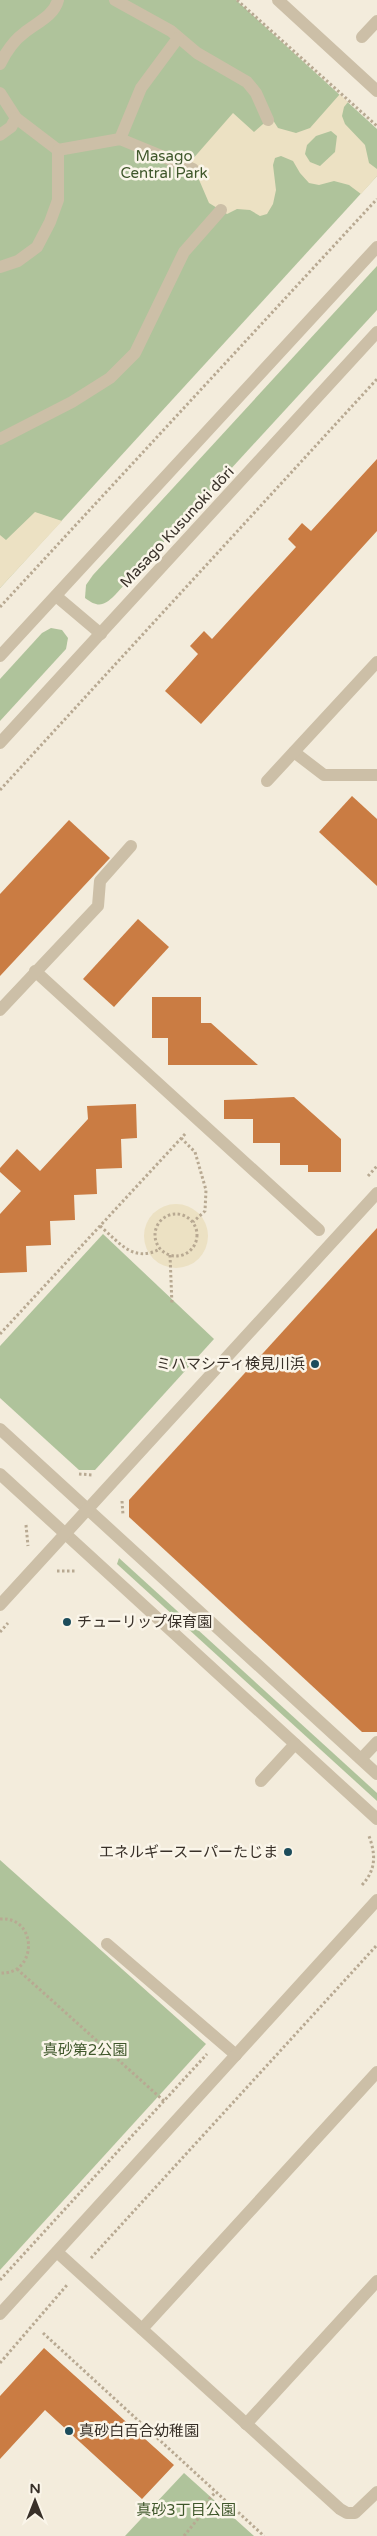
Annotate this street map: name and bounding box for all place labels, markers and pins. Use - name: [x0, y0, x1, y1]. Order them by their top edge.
- place label: ミハマシティ検見川浜: [156, 1355, 305, 1373]
- marker: ミハマシティ検見川浜: [309, 1358, 321, 1370]
- place label: チューリップ保育園: [77, 1613, 212, 1631]
- marker: チューリップ保育園: [61, 1616, 73, 1628]
- place label: エネルギースーパーたじま: [99, 1843, 278, 1861]
- marker: エネルギースーパーたじま: [282, 1846, 294, 1858]
- place label: 真砂白百合幼稚園: [79, 2422, 199, 2440]
- marker: 真砂白百合幼稚園: [63, 2425, 75, 2437]

